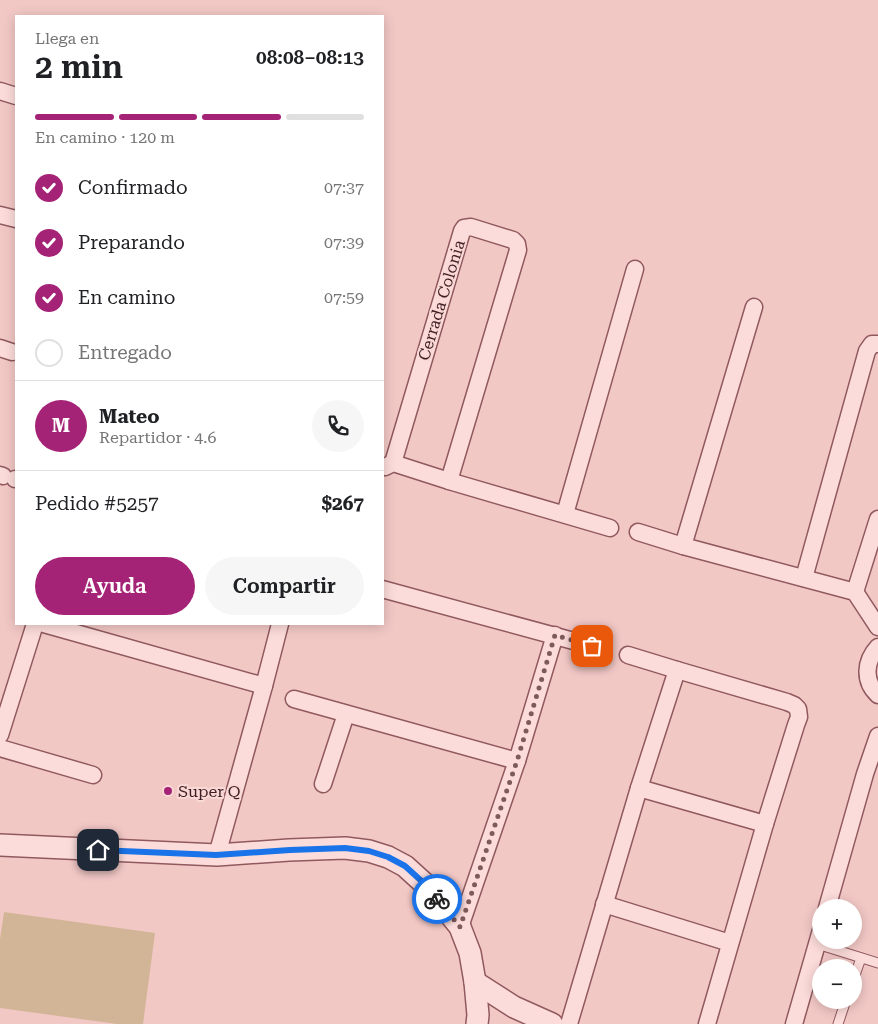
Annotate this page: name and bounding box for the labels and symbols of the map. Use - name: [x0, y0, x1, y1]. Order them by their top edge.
- street label: Cerrada Colonia: [414, 237, 469, 363]
- pin: [571, 625, 613, 667]
- place label: Super Q: [178, 782, 241, 801]
- marker: Super Q: [162, 785, 174, 797]
- pin: [77, 829, 119, 871]
- courier: [412, 874, 462, 924]

